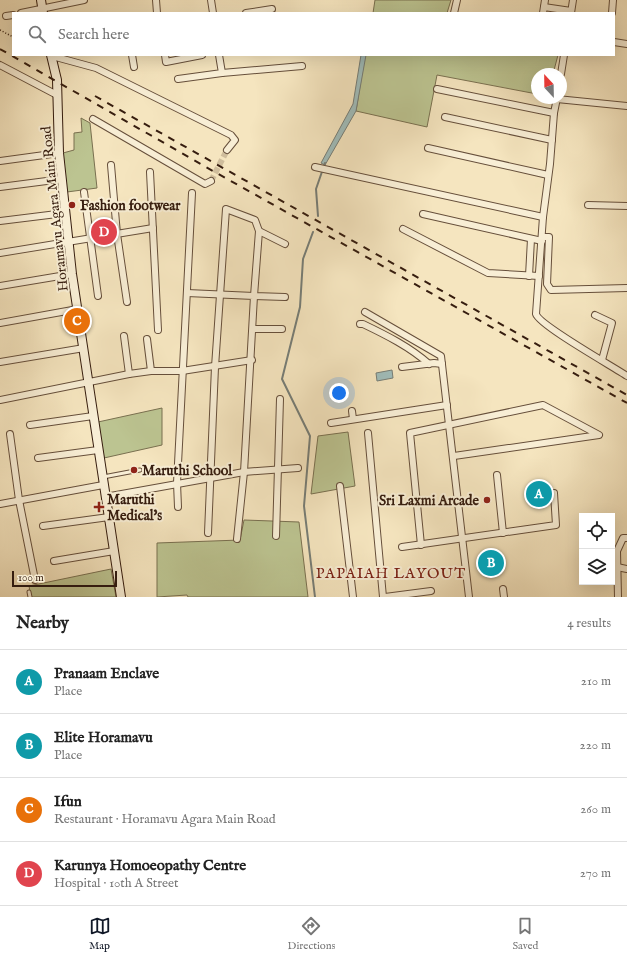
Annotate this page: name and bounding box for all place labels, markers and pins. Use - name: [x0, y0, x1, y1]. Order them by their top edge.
- place label: Fashion footwear: [80, 197, 181, 215]
- marker: Fashion footwear: [67, 200, 77, 210]
- pin: D: [91, 217, 117, 247]
- pin: C: [64, 306, 90, 336]
- place label: Maruthi School: [142, 462, 233, 480]
- marker: Maruthi School: [129, 465, 139, 475]
- pin: A: [526, 479, 552, 509]
- place label: Maruthi Medical's: [107, 491, 162, 525]
- place label: Sri Laxmi Arcade: [379, 492, 480, 510]
- marker: Sri Laxmi Arcade: [482, 495, 492, 505]
- marker: Maruthi Medical's: [94, 502, 104, 512]
- pin: B: [478, 548, 504, 578]

